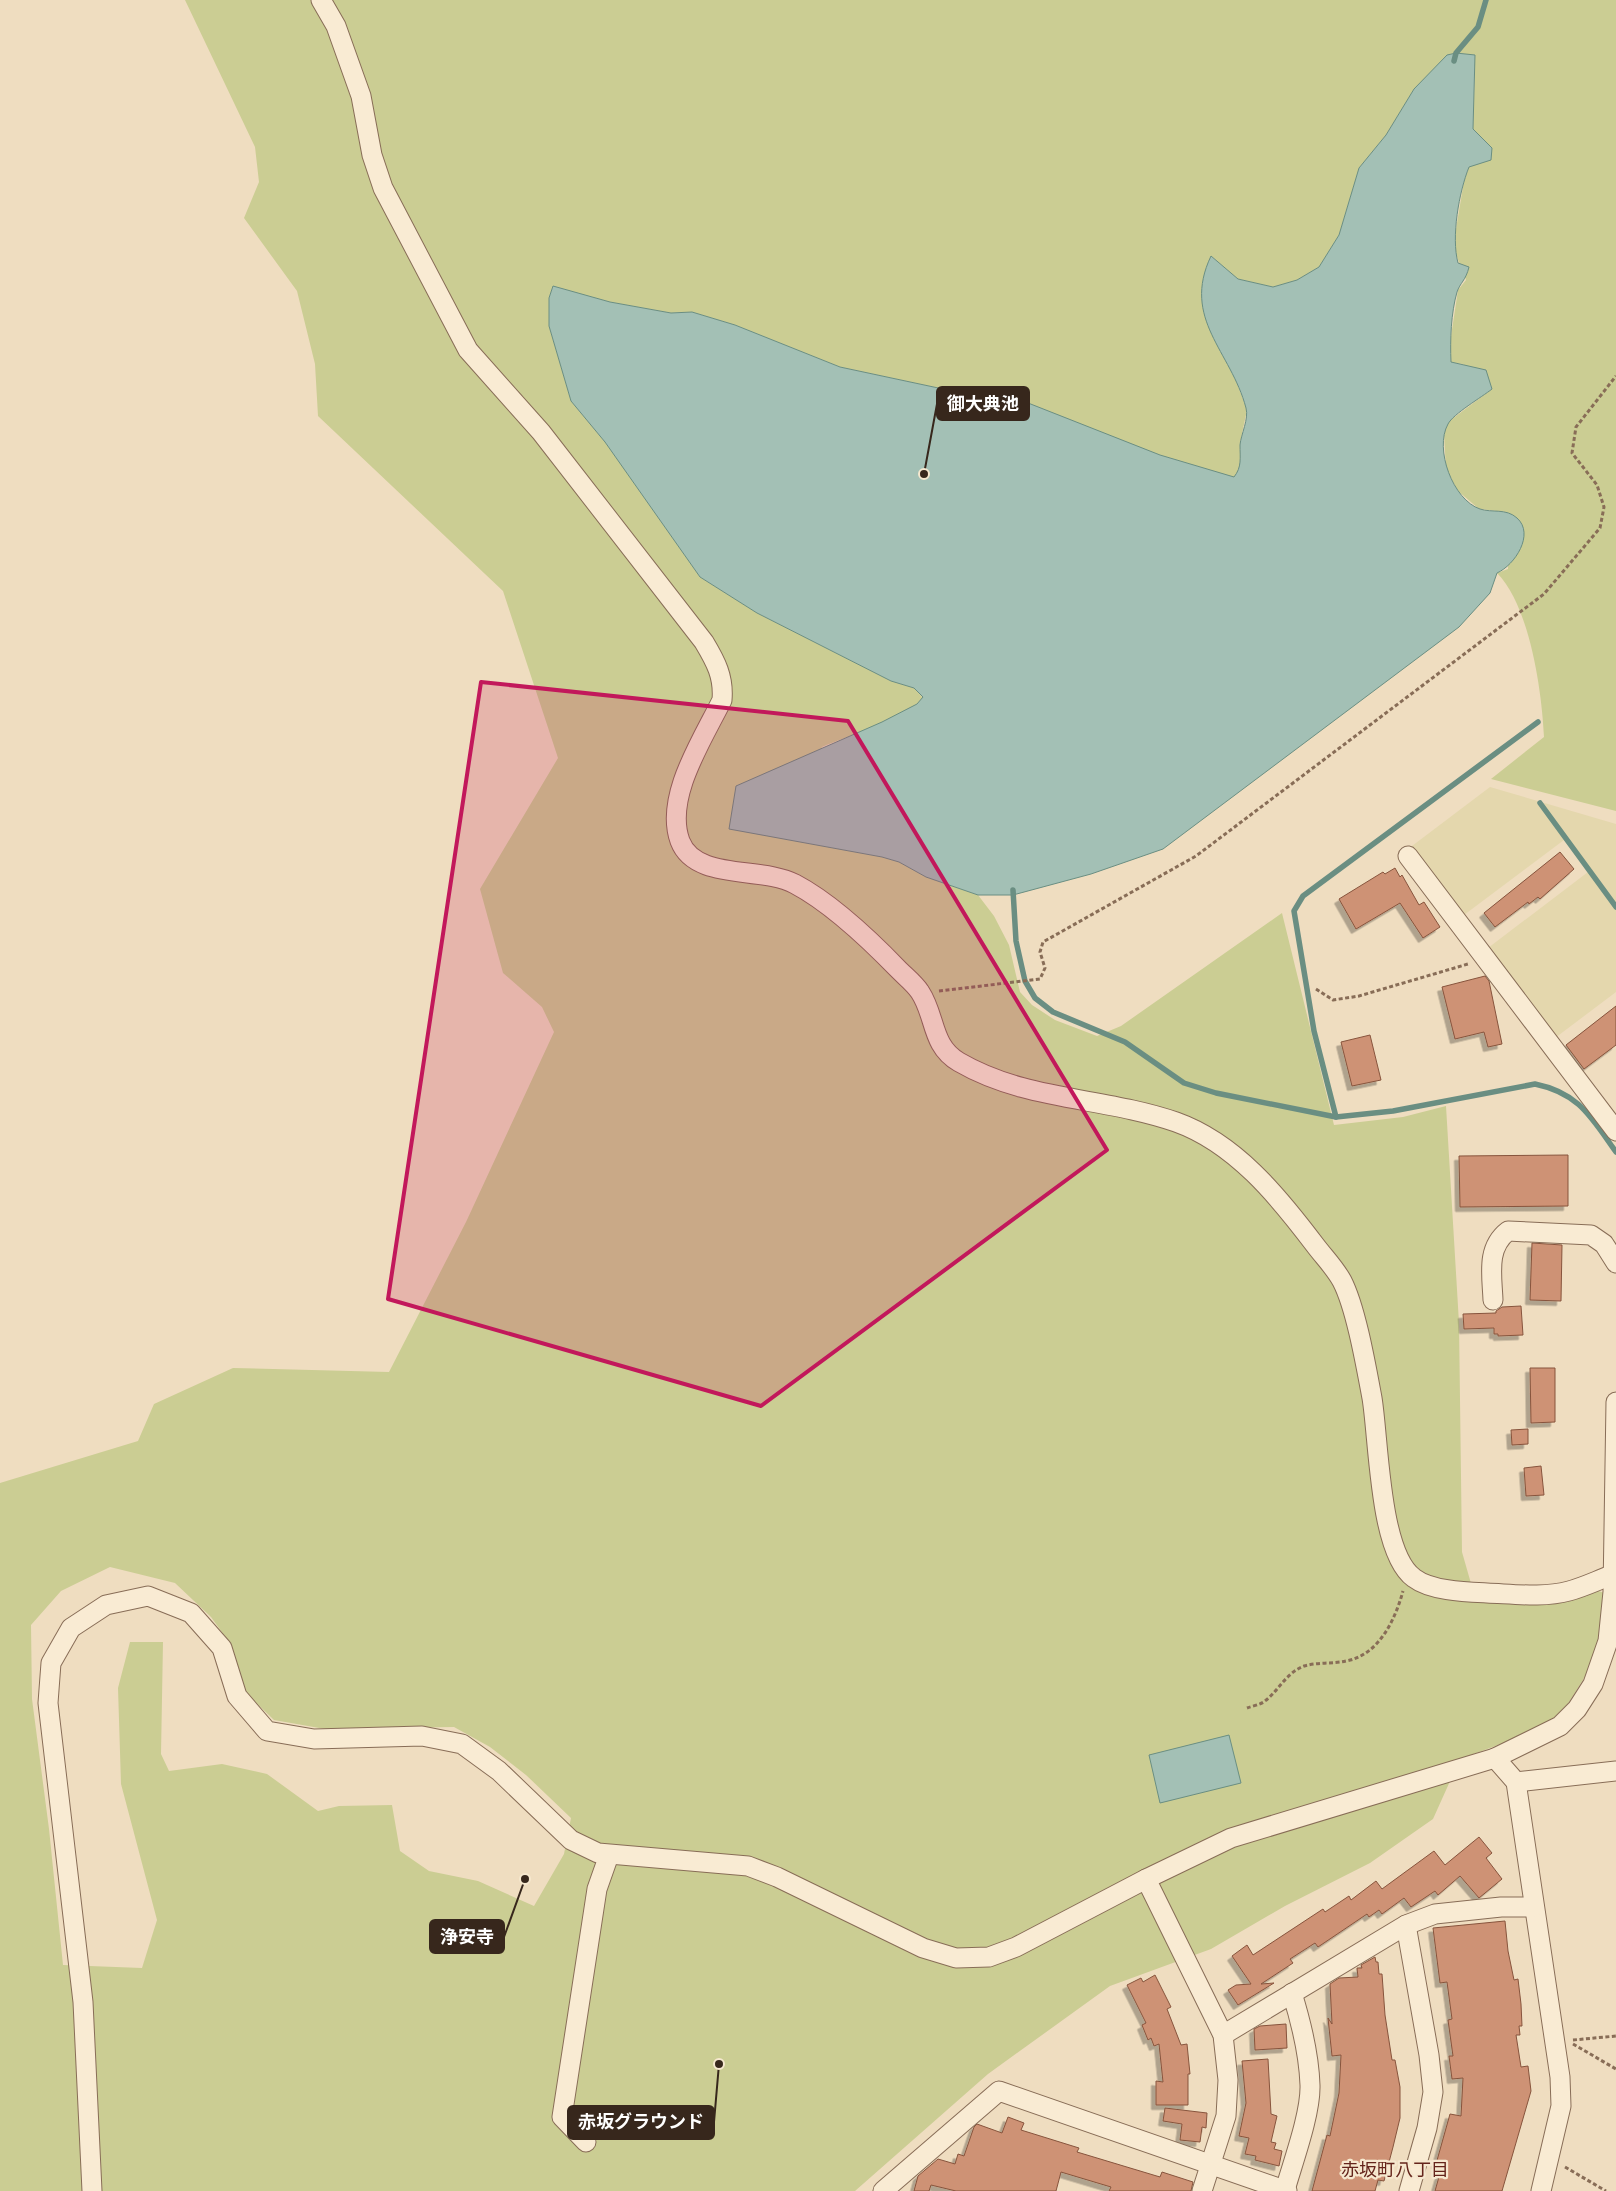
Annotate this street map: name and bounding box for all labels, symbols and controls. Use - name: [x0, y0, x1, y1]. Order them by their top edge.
- callout: 御大典池: [937, 387, 1029, 420]
- text: 御大典池: [946, 391, 1019, 415]
- callout: 浄安寺: [430, 1920, 504, 1953]
- text: 浄安寺: [440, 1924, 494, 1948]
- callout: 赤坂グラウンド: [568, 2106, 714, 2139]
- text: 赤坂グラウンド: [578, 2109, 704, 2133]
- district label: 赤坂町八丁目: [1341, 2157, 1449, 2181]

